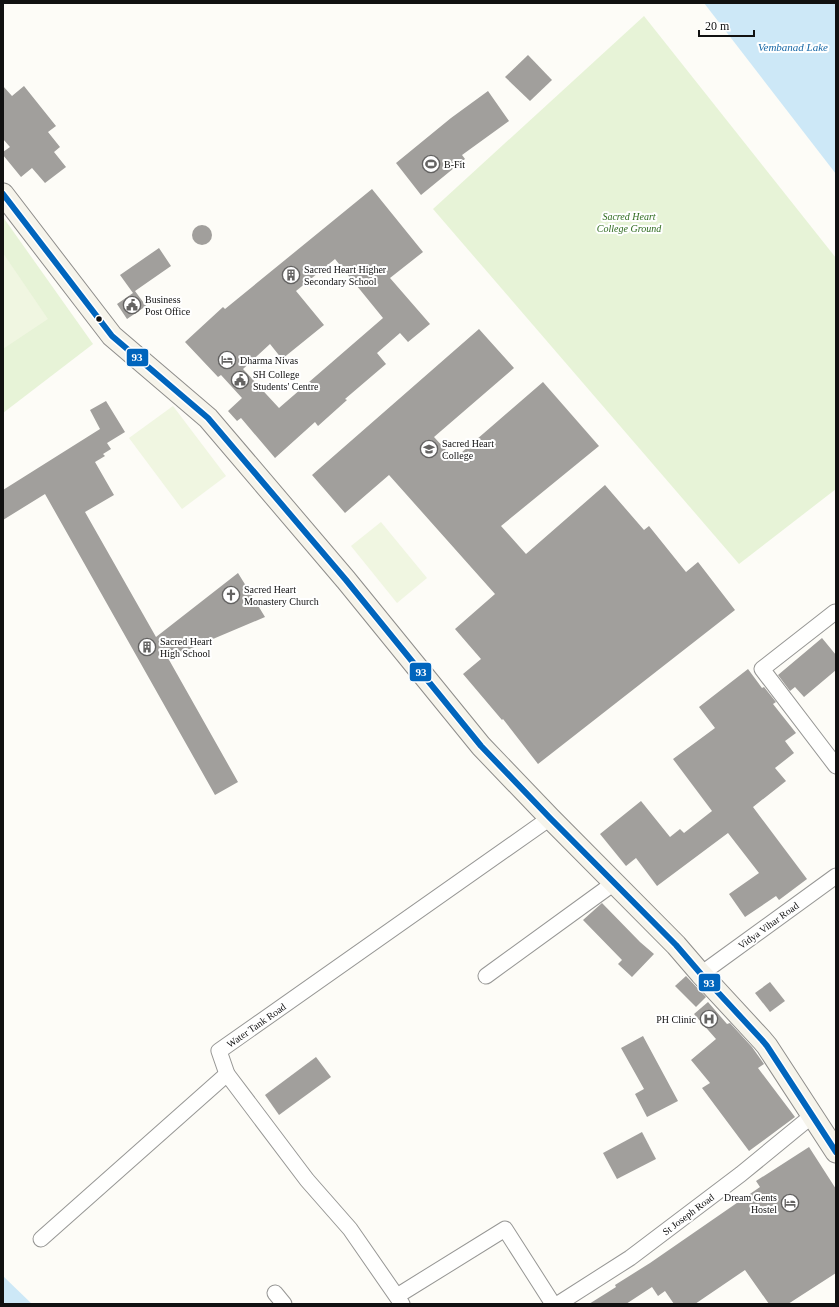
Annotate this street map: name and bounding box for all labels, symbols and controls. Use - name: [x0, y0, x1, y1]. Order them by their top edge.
- scale bar: [699, 12, 754, 38]
- text: 20 m: [705, 19, 730, 33]
- water label: Vembanad Lake: [758, 41, 828, 53]
- sports icon: B-Fit: [421, 154, 441, 174]
- place label: B-Fit: [444, 159, 465, 170]
- park label: Sacred Heart College Ground: [597, 211, 662, 234]
- place label: Sacred Heart Higher Secondary School: [304, 264, 387, 287]
- building icon: Sacred Heart Higher Secondary School: [281, 265, 301, 285]
- place label: Business Post Office: [145, 294, 191, 317]
- public building icon: Business Post Office: [122, 295, 142, 315]
- unlabelled marker: [94, 314, 104, 324]
- line badge: 93: [126, 348, 149, 367]
- hotel icon: Dharma Nivas: [217, 350, 237, 370]
- text: 93: [132, 351, 143, 363]
- place label: Dharma Nivas: [240, 355, 298, 366]
- place label: SH College Students' Centre: [253, 369, 319, 392]
- public building icon: SH College Students' Centre: [230, 370, 250, 390]
- place label: Sacred Heart College: [442, 438, 494, 461]
- school or university icon: Sacred Heart College: [419, 439, 439, 459]
- place label: Sacred Heart Monastery Church: [244, 584, 319, 607]
- church icon: Sacred Heart Monastery Church: [221, 585, 241, 605]
- place label: Sacred Heart High School: [160, 636, 212, 659]
- building icon: Sacred Heart High School: [137, 637, 157, 657]
- line badge: 93: [409, 662, 432, 682]
- text: 93: [416, 666, 427, 678]
- street label: Vidya Vihar Road: [736, 900, 801, 951]
- line badge: 93: [698, 973, 721, 992]
- text: 93: [704, 977, 715, 989]
- street label: Water Tank Road: [225, 1001, 288, 1050]
- hospital icon: PH Clinic: [699, 1009, 719, 1029]
- place label: PH Clinic: [656, 1014, 697, 1025]
- street label: St Joseph Road: [660, 1191, 716, 1237]
- place label: Dream Gents Hostel: [724, 1192, 777, 1215]
- hotel icon: Dream Gents Hostel: [780, 1193, 800, 1213]

